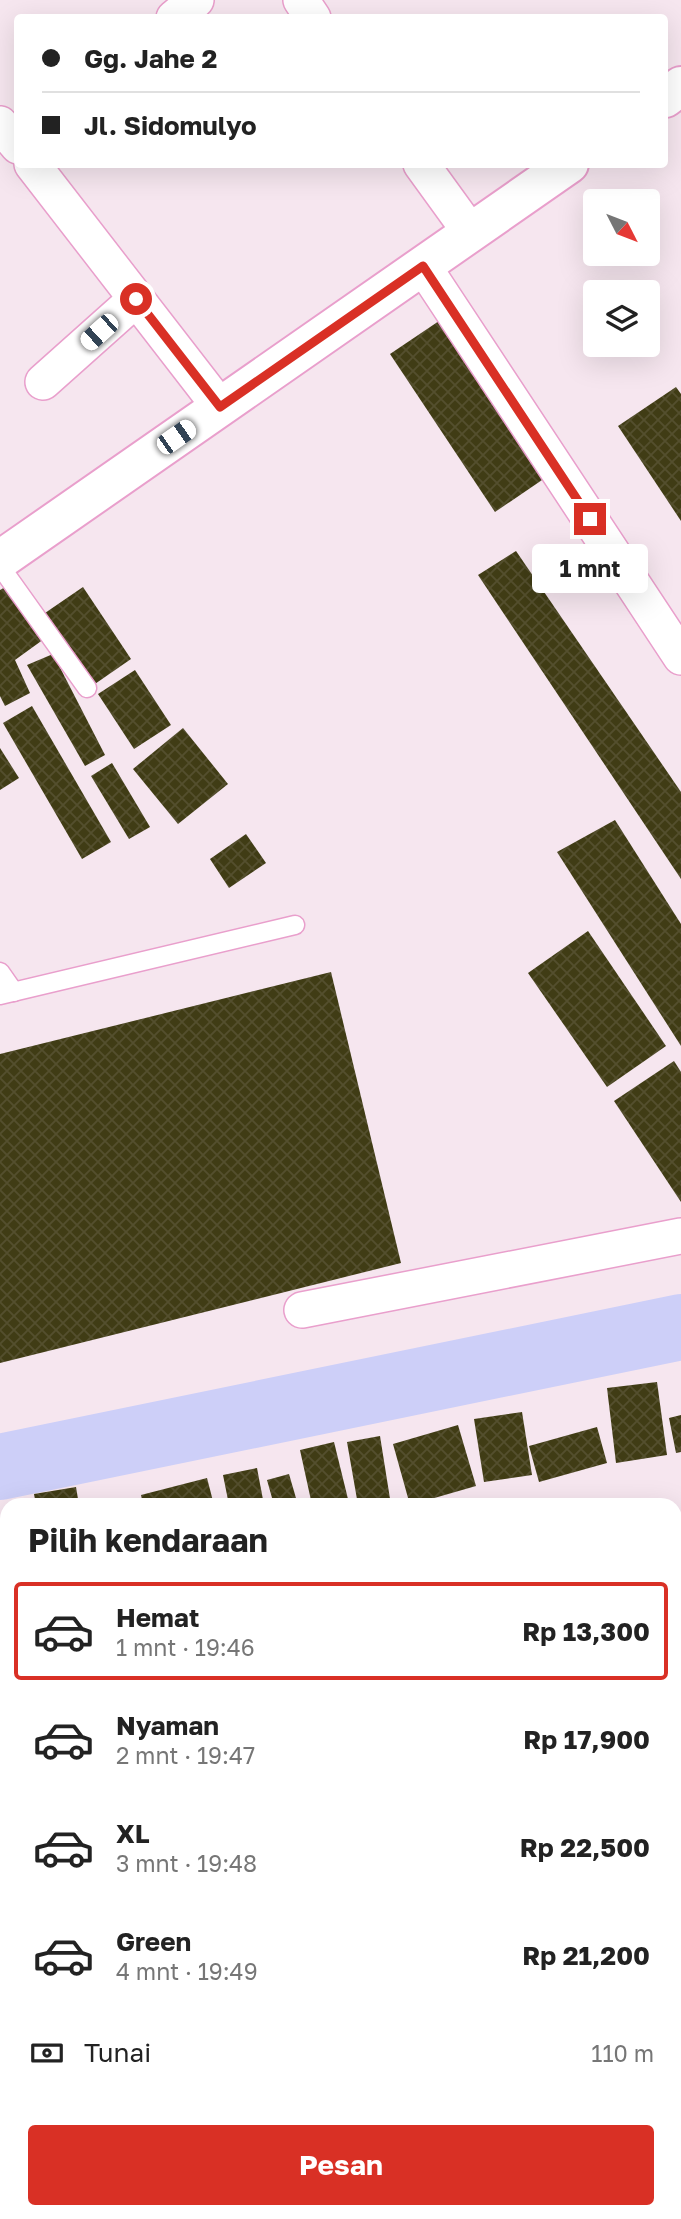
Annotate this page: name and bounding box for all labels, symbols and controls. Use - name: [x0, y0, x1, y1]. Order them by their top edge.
- text: Gg. Jahe 2: [84, 43, 217, 74]
- text: Jl. Sidomulyo: [84, 110, 257, 141]
- north arrow: [583, 189, 660, 266]
- map controls: [583, 189, 660, 357]
- button: layers: [583, 280, 660, 357]
- route start: [120, 283, 152, 315]
- car: [77, 310, 122, 354]
- car: [153, 416, 200, 458]
- route end: [574, 503, 606, 535]
- callout: 1 mnt: [532, 544, 648, 592]
- text: 1 mnt: [560, 554, 620, 582]
- text: Pilih kendaraan: [28, 1521, 268, 1559]
- icon: car: [32, 1600, 95, 1663]
- text: Hemat: [116, 1602, 199, 1633]
- text: Rp 13,300: [522, 1616, 650, 1647]
- text: 1 mnt · 19:46: [116, 1633, 255, 1661]
- icon: car: [32, 1708, 95, 1771]
- text: Nyaman: [116, 1710, 219, 1741]
- text: Rp 17,900: [523, 1724, 650, 1755]
- text: 2 mnt · 19:47: [116, 1741, 255, 1769]
- icon: car: [32, 1816, 95, 1879]
- text: XL: [116, 1818, 150, 1849]
- text: Rp 22,500: [520, 1832, 650, 1863]
- text: 3 mnt · 19:48: [116, 1849, 257, 1877]
- icon: car: [32, 1924, 95, 1987]
- text: Green: [116, 1926, 191, 1957]
- text: Rp 21,200: [522, 1940, 650, 1971]
- text: 4 mnt · 19:49: [116, 1957, 258, 1985]
- icon: cash: [28, 2034, 66, 2072]
- text: Tunai: [84, 2037, 151, 2068]
- text: 110 m: [591, 2039, 654, 2067]
- button: Pesan: [28, 2125, 654, 2205]

